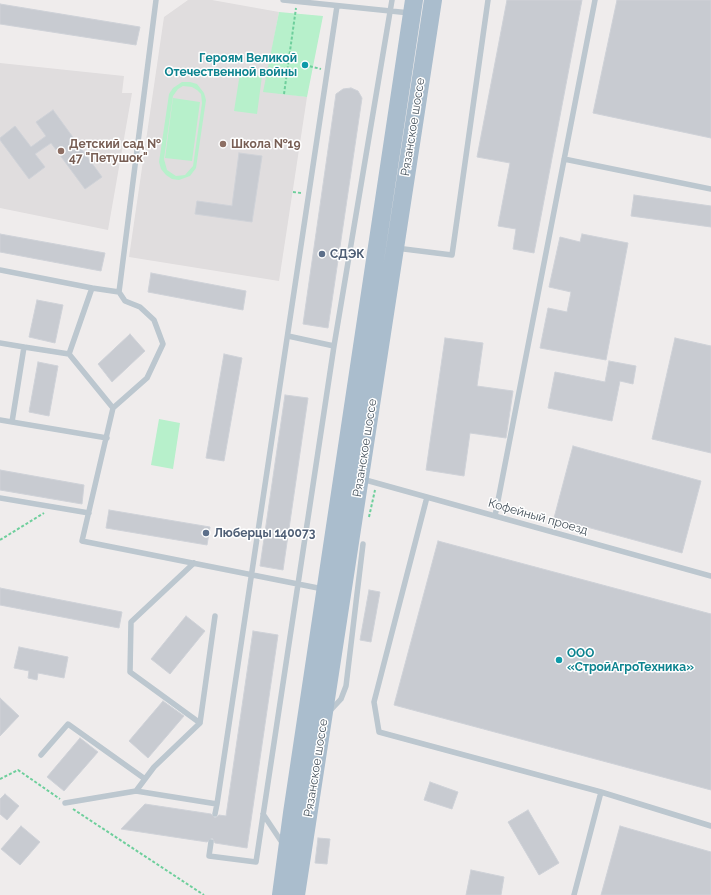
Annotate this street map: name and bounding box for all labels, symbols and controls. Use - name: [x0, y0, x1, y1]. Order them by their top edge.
- place label: Героям Великой Отечественной войны: [165, 51, 297, 79]
- marker: Героям Великой Отечественной войны: [300, 60, 310, 70]
- street label: Рязанское шоссе: [398, 77, 428, 177]
- place label: Детский сад № 47 "Петушок": [69, 137, 161, 165]
- place label: Школа №19: [231, 137, 301, 151]
- marker: Школа №19: [218, 139, 228, 149]
- marker: Детский сад № 47 "Петушок": [56, 146, 66, 156]
- place label: СДЭК: [330, 247, 364, 261]
- marker: СДЭК: [317, 249, 327, 259]
- street label: Рязанское шоссе: [350, 398, 380, 498]
- street label: Кофейный проезд: [486, 496, 590, 538]
- place label: Люберцы 140073: [214, 526, 315, 540]
- marker: Люберцы 140073: [201, 528, 211, 538]
- place label: ООО «СтройАгроТехника»: [567, 646, 694, 674]
- marker: ООО «СтройАгроТехника»: [554, 655, 564, 665]
- street label: Рязанское шоссе: [301, 718, 331, 818]

